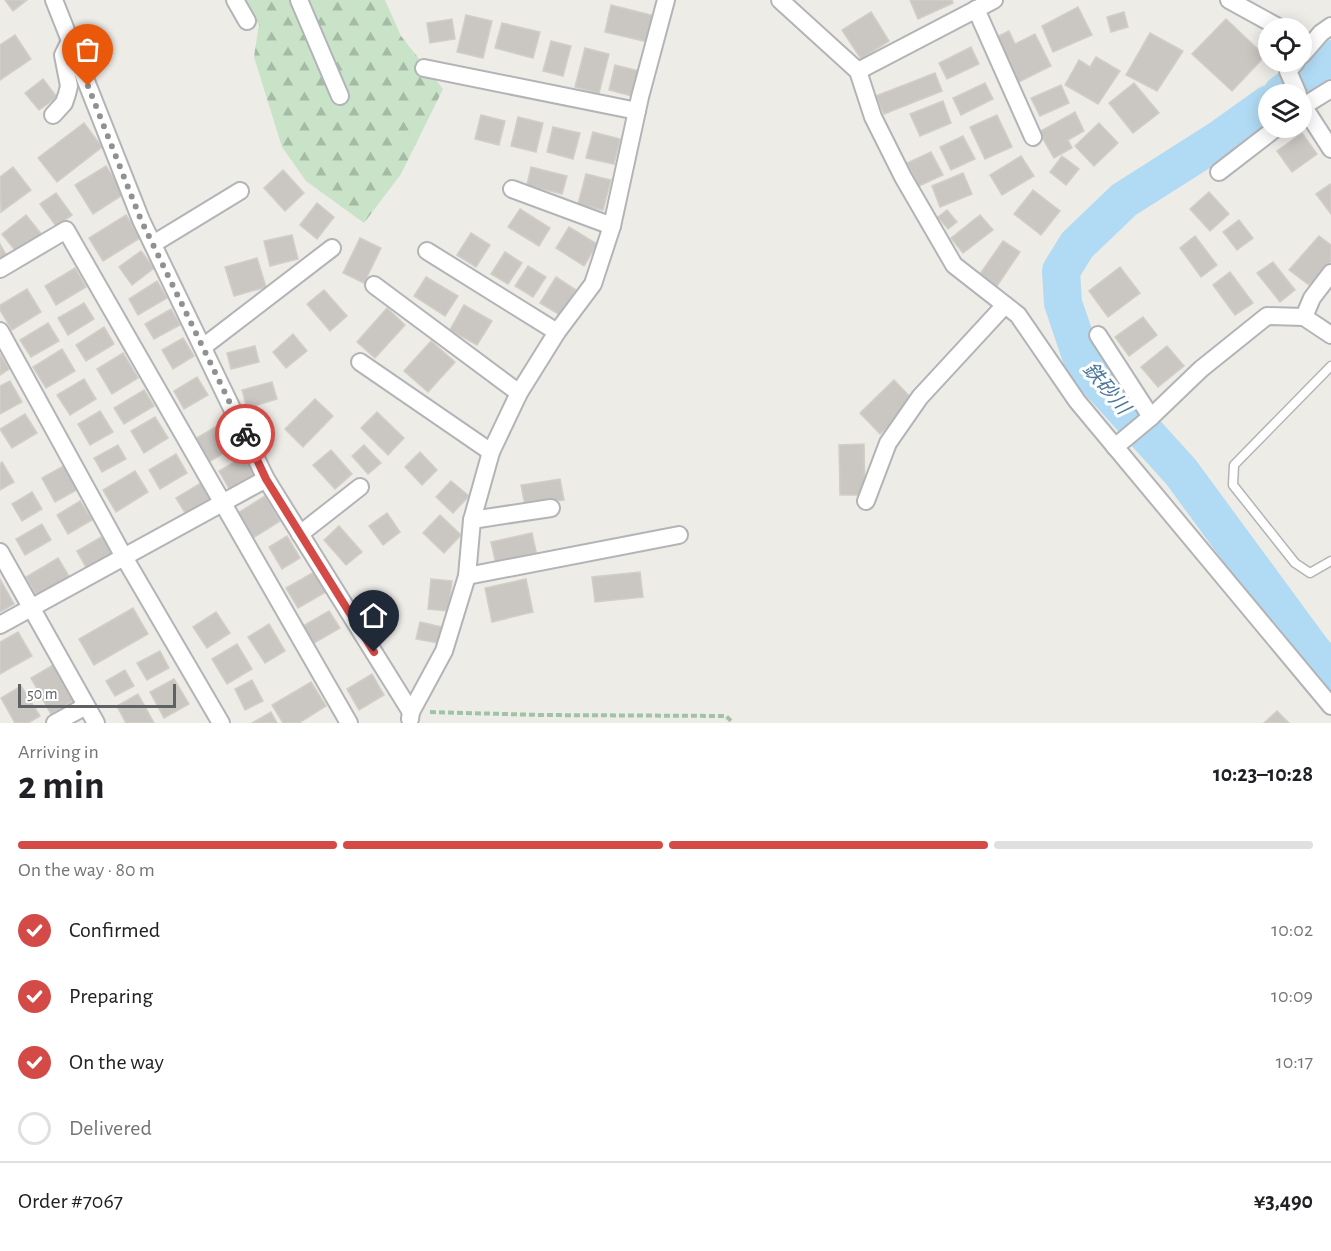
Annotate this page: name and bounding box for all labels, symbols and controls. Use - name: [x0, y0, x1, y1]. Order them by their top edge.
- map controls: [1258, 18, 1312, 138]
- button: locate: [1258, 18, 1312, 72]
- pin: [62, 24, 113, 86]
- icon: bag: [71, 33, 104, 66]
- button: layers: [1258, 84, 1312, 138]
- water label: 鉄砂川: [1079, 359, 1135, 420]
- courier: [215, 404, 275, 464]
- icon: bike: [229, 418, 262, 451]
- pin: [348, 590, 399, 652]
- icon: home: [357, 599, 390, 632]
- scale bar: [18, 681, 176, 708]
- text: 50 m: [27, 686, 58, 702]
- text: Arriving in: [18, 742, 99, 762]
- text: 10:23–10:28: [1213, 763, 1313, 785]
- text: 2 min: [18, 767, 105, 806]
- text: On the way · 80 m: [18, 860, 155, 880]
- icon: check: [18, 914, 51, 947]
- text: Confirmed: [69, 919, 160, 941]
- text: 10:02: [1271, 920, 1313, 940]
- icon: check: [18, 980, 51, 1013]
- text: Preparing: [69, 985, 153, 1007]
- text: 10:09: [1271, 986, 1313, 1006]
- icon: check: [18, 1046, 51, 1079]
- text: On the way: [69, 1051, 164, 1073]
- text: 10:17: [1276, 1052, 1313, 1072]
- text: Delivered: [69, 1117, 152, 1139]
- text: Order #7067: [18, 1190, 123, 1212]
- text: ¥3,490: [1254, 1190, 1313, 1212]

